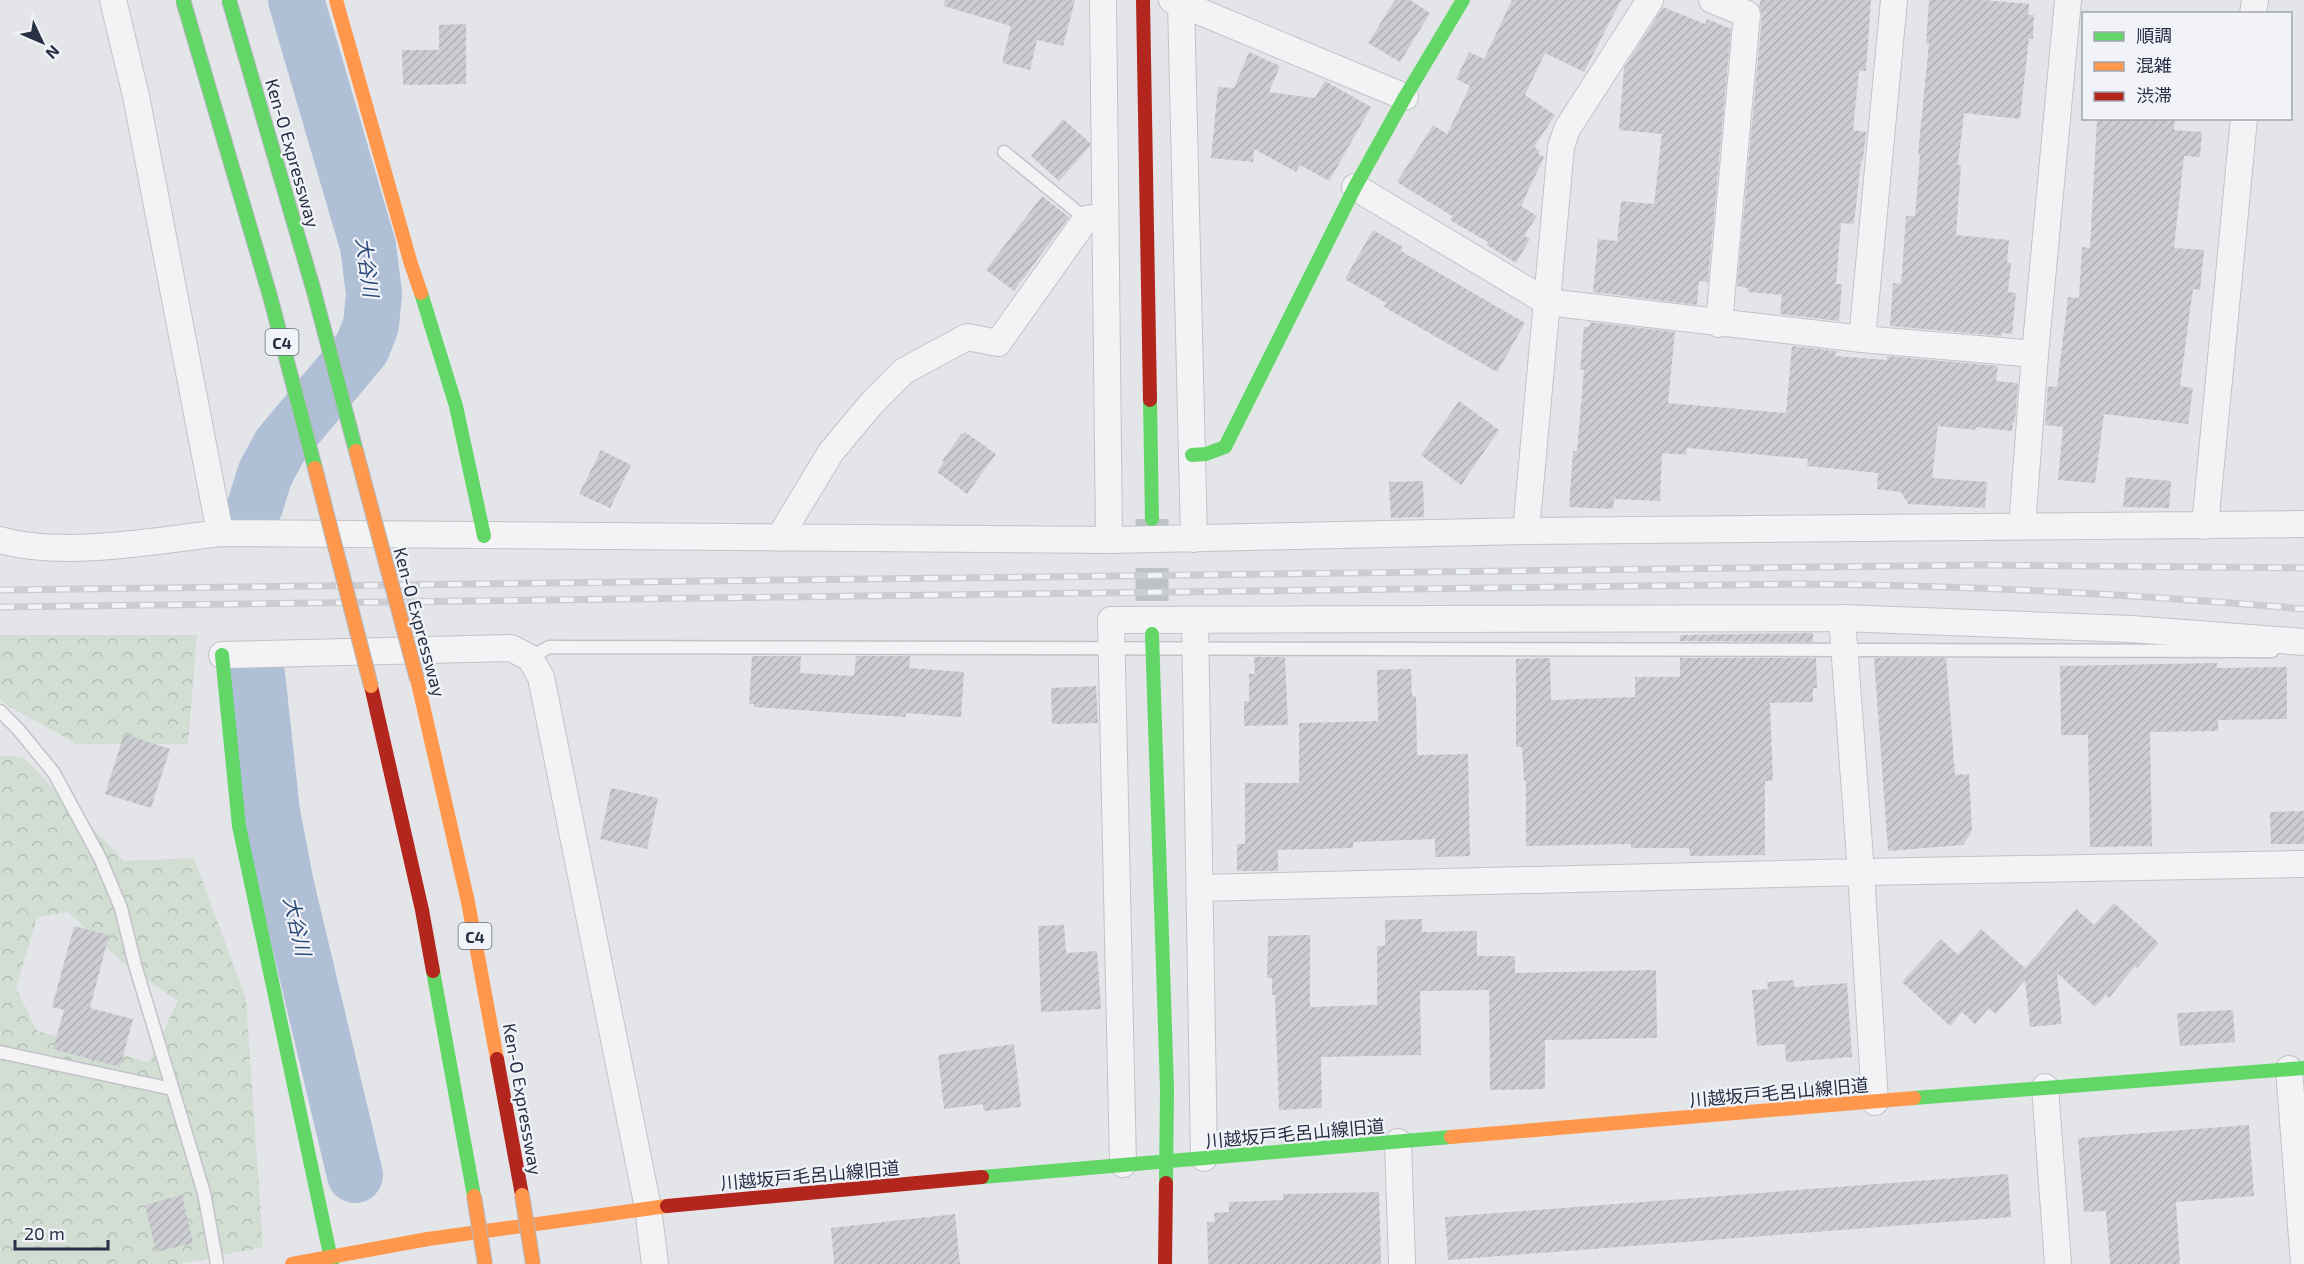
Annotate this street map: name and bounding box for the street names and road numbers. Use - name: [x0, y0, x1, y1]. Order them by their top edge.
- street label: Ken-O Expressway: [261, 76, 325, 230]
- road number: C4: [266, 329, 298, 355]
- street label: Ken-O Expressway: [389, 545, 451, 700]
- road number: C4: [458, 923, 492, 949]
- street label: Ken-O Expressway: [499, 1021, 547, 1177]
- street label: 川越坂戸毛呂山線旧道: [1688, 1073, 1870, 1111]
- street label: 川越坂戸毛呂山線旧道: [1204, 1114, 1386, 1152]
- street label: 川越坂戸毛呂山線旧道: [719, 1156, 901, 1194]

